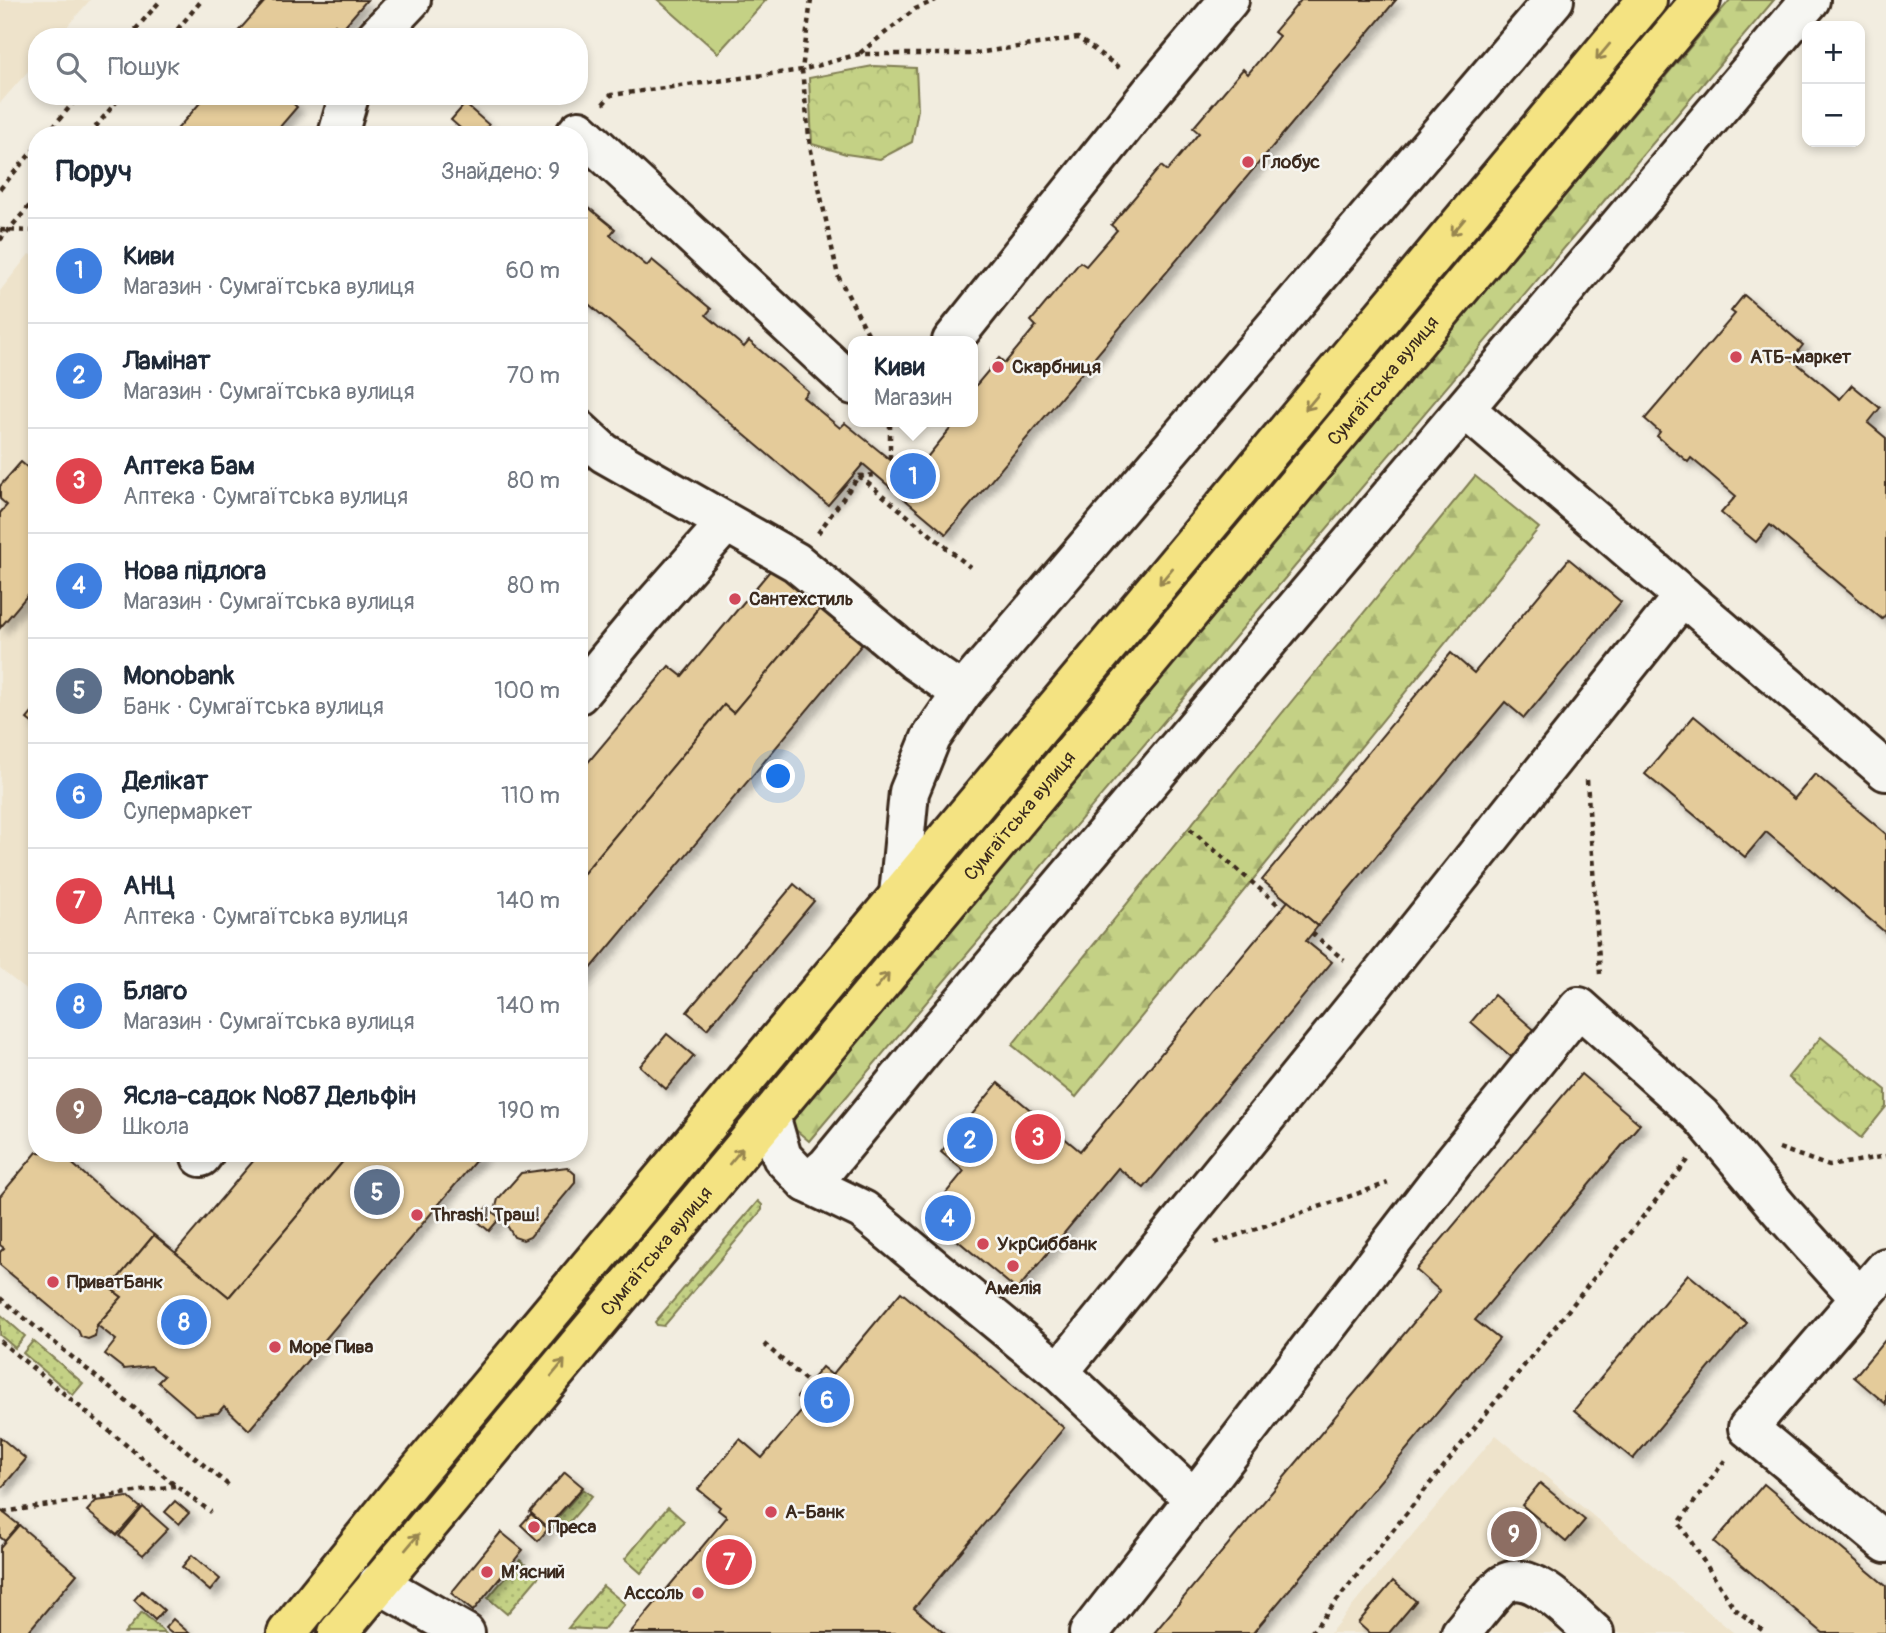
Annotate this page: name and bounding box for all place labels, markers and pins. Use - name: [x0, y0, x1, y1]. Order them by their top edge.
- place label: Глобус: [1262, 150, 1320, 174]
- marker: Глобус: [1240, 154, 1256, 170]
- place label: АТБ-маркет: [1750, 345, 1852, 369]
- marker: АТБ-маркет: [1728, 349, 1744, 365]
- place label: Скарбниця: [1012, 355, 1101, 379]
- marker: Скарбниця: [990, 359, 1006, 375]
- pin: 1: [890, 450, 936, 502]
- place label: Сантехстиль: [749, 587, 854, 611]
- marker: Сантехстиль: [727, 591, 743, 607]
- pin: 3: [1015, 1111, 1061, 1163]
- pin: 2: [947, 1114, 993, 1166]
- pin: 5: [354, 1166, 400, 1218]
- pin: 4: [925, 1192, 971, 1244]
- place label: Thrash! Траш!: [430, 1203, 540, 1227]
- marker: Thrash! Траш!: [409, 1207, 425, 1223]
- place label: УкрСиббанк: [997, 1232, 1097, 1256]
- marker: УкрСиббанк: [975, 1236, 991, 1252]
- marker: Амелія: [1005, 1258, 1021, 1274]
- place label: ПриватБанк: [67, 1270, 163, 1294]
- marker: ПриватБанк: [45, 1274, 61, 1290]
- place label: Амелія: [985, 1276, 1041, 1300]
- pin: 8: [161, 1296, 207, 1348]
- place label: Море Пива: [289, 1335, 374, 1359]
- marker: Море Пива: [267, 1339, 283, 1355]
- pin: 6: [804, 1374, 850, 1426]
- place label: А-Банк: [785, 1500, 845, 1524]
- marker: А-Банк: [763, 1504, 779, 1520]
- pin: 9: [1491, 1508, 1537, 1560]
- place label: Преса: [548, 1515, 596, 1539]
- marker: Преса: [526, 1519, 542, 1535]
- pin: 7: [706, 1536, 752, 1588]
- place label: М’ясний: [501, 1560, 565, 1584]
- marker: М’ясний: [479, 1564, 495, 1580]
- place label: Ассоль: [623, 1581, 684, 1605]
- marker: Ассоль: [690, 1585, 706, 1601]

